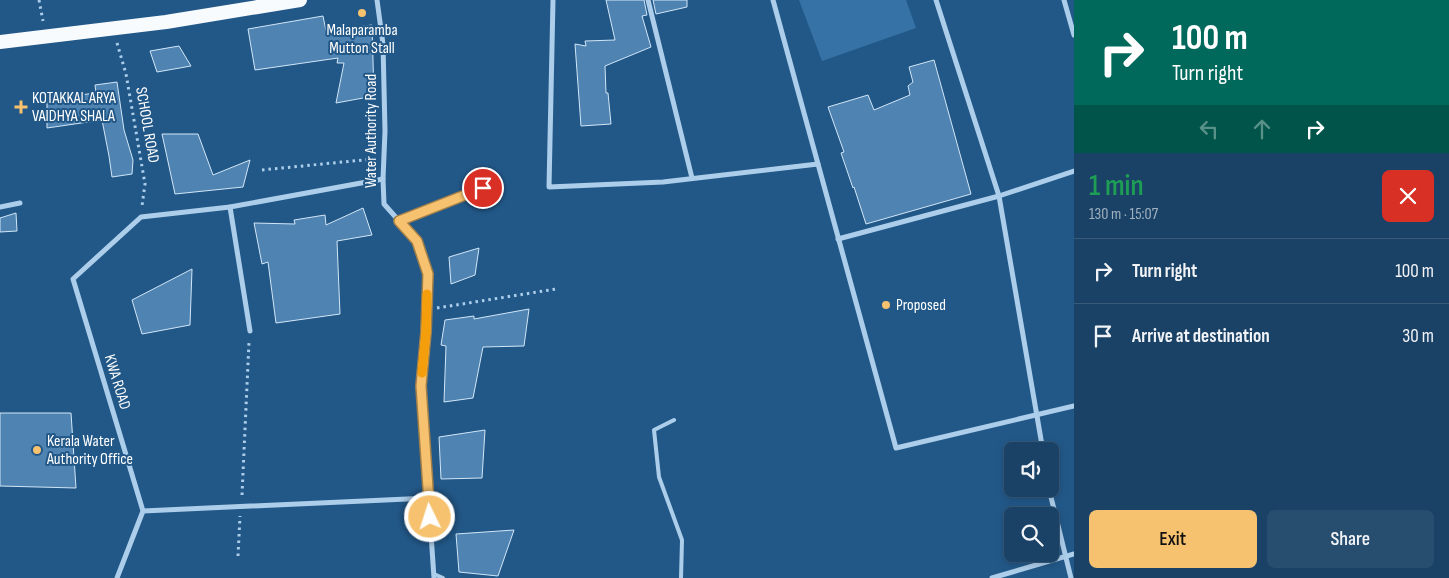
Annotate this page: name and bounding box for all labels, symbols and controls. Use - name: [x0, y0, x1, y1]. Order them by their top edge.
- marker: Malaparamba Mutton Stall: [356, 7, 368, 19]
- text: 100 m: [1172, 17, 1248, 60]
- icon: right: [1089, 20, 1154, 85]
- place label: Malaparamba Mutton Stall: [326, 21, 398, 58]
- text: Turn right: [1172, 60, 1243, 87]
- street label: Water Authority Road: [362, 74, 381, 188]
- street label: SCHOOL ROAD: [131, 86, 163, 165]
- place label: KOTAKKAL ARYA VAIDHYA SHALA: [32, 89, 116, 126]
- marker: KOTAKKAL ARYA VAIDHYA SHALA: [14, 100, 28, 114]
- icon: left: [1195, 115, 1223, 143]
- icon: ahead: [1248, 115, 1276, 143]
- icon: right: [1301, 115, 1329, 143]
- pin: [462, 167, 504, 209]
- text: 1 min: [1089, 168, 1144, 204]
- button: close: [1382, 170, 1434, 222]
- icon: arrive: [469, 174, 497, 202]
- text: 130 m · 15:07: [1089, 205, 1158, 224]
- icon: right: [1089, 257, 1117, 285]
- text: Turn right: [1132, 260, 1197, 283]
- text: 100 m: [1395, 260, 1434, 283]
- place label: Proposed: [896, 296, 946, 315]
- marker: Proposed: [880, 299, 892, 311]
- icon: arrive: [1089, 322, 1117, 350]
- text: Arrive at destination: [1132, 325, 1270, 348]
- text: 30 m: [1402, 325, 1434, 348]
- street label: KWA ROAD: [100, 352, 134, 412]
- place label: Kerala Water Authority Office: [46, 432, 133, 469]
- map controls: [1004, 442, 1059, 562]
- button: sound: [1004, 442, 1059, 497]
- marker: Kerala Water Authority Office: [31, 444, 43, 456]
- position arrow: [403, 490, 455, 542]
- button: search: [1004, 507, 1059, 562]
- button: Exit: [1089, 510, 1257, 568]
- button: Share: [1267, 510, 1434, 568]

